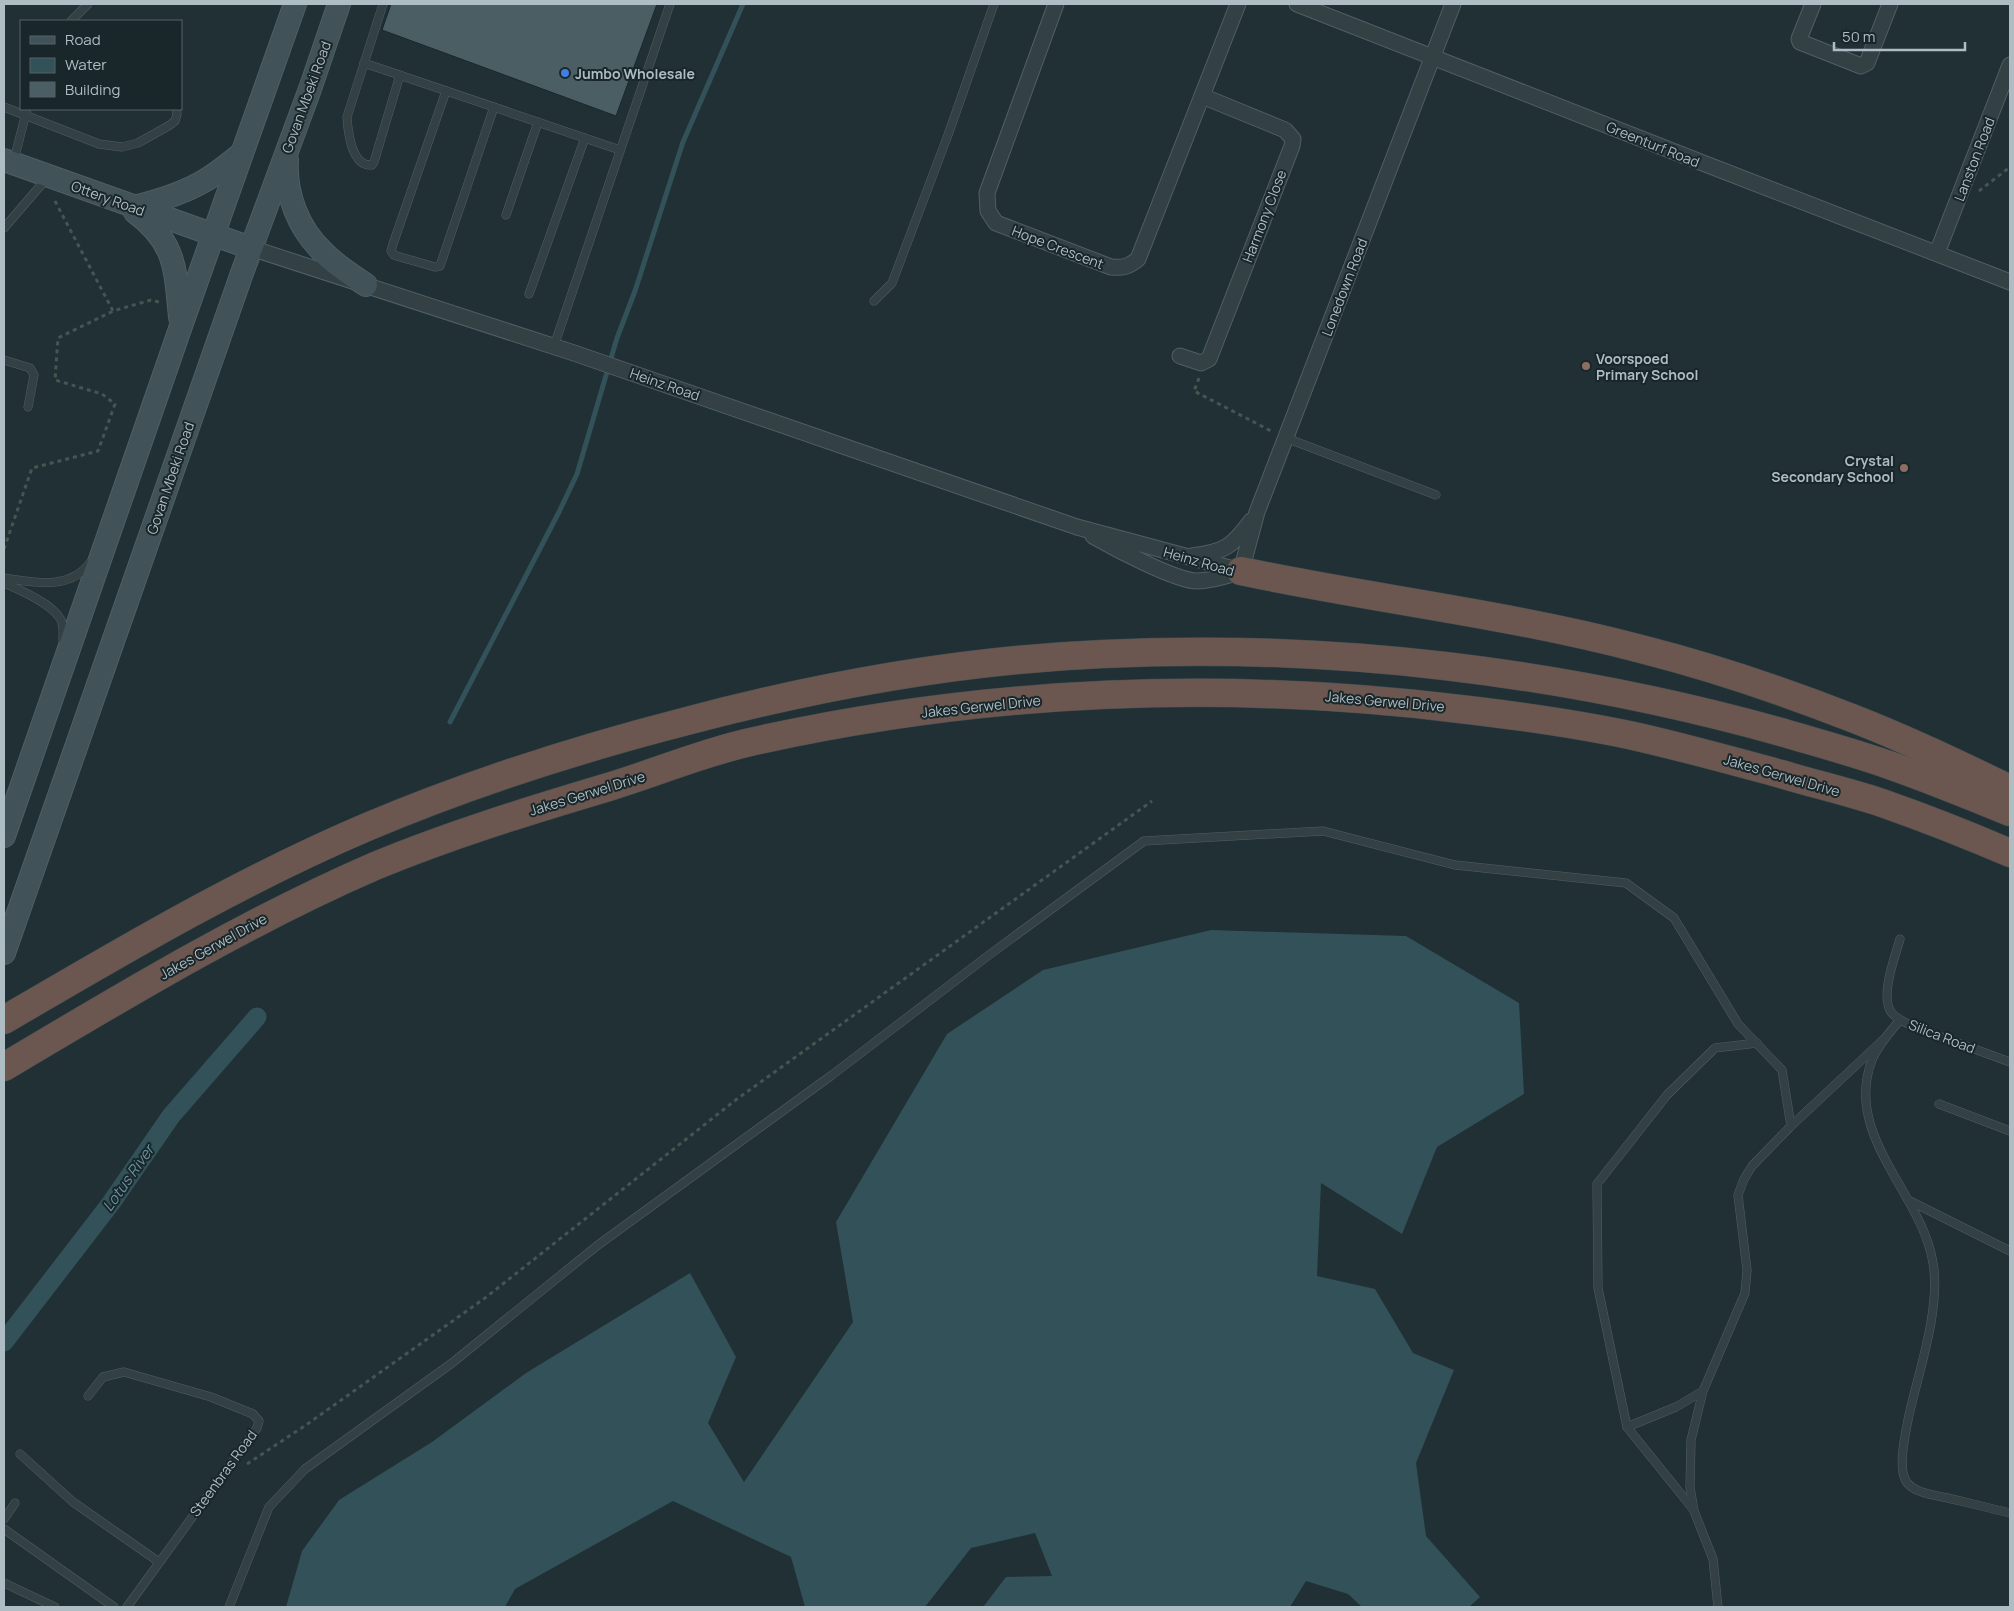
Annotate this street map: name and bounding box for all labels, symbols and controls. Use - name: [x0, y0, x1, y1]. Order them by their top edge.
- legend: [20, 20, 182, 110]
- scale bar: [1834, 20, 1965, 52]
- text: 50 m: [1842, 26, 1876, 47]
- text: Road: [65, 29, 101, 50]
- street label: Govan Mbeki Road: [277, 38, 335, 156]
- text: Water: [65, 54, 107, 75]
- place label: Jumbo Wholesale: [575, 64, 695, 83]
- marker: Jumbo Wholesale: [559, 67, 571, 79]
- text: Building: [65, 79, 120, 100]
- street label: Lanston Road: [1949, 114, 1999, 204]
- street label: Greenturf Road: [1603, 117, 1703, 171]
- street label: Harmony Close: [1238, 167, 1290, 265]
- street label: Ottery Road: [69, 176, 147, 220]
- street label: Hope Crescent: [1009, 221, 1107, 273]
- street label: Lonedown Road: [1317, 235, 1371, 339]
- place label: Voorspoed Primary School: [1596, 349, 1698, 384]
- marker: Voorspoed Primary School: [1580, 360, 1592, 372]
- street label: Heinz Road: [628, 363, 702, 405]
- street label: Govan Mbeki Road: [142, 419, 198, 537]
- place label: Crystal Secondary School: [1771, 451, 1894, 486]
- marker: Crystal Secondary School: [1898, 462, 1910, 474]
- street label: Heinz Road: [1161, 542, 1237, 580]
- street label: Jakes Gerwel Drive: [1324, 686, 1446, 716]
- street label: Jakes Gerwel Drive: [920, 690, 1042, 722]
- street label: Jakes Gerwel Drive: [1722, 749, 1842, 801]
- street label: Jakes Gerwel Drive: [527, 766, 647, 820]
- street label: Jakes Gerwel Drive: [156, 909, 270, 983]
- street label: Silica Road: [1906, 1015, 1978, 1057]
- water label: Lotus River: [97, 1138, 160, 1215]
- street label: Steenbras Road: [185, 1426, 261, 1520]

